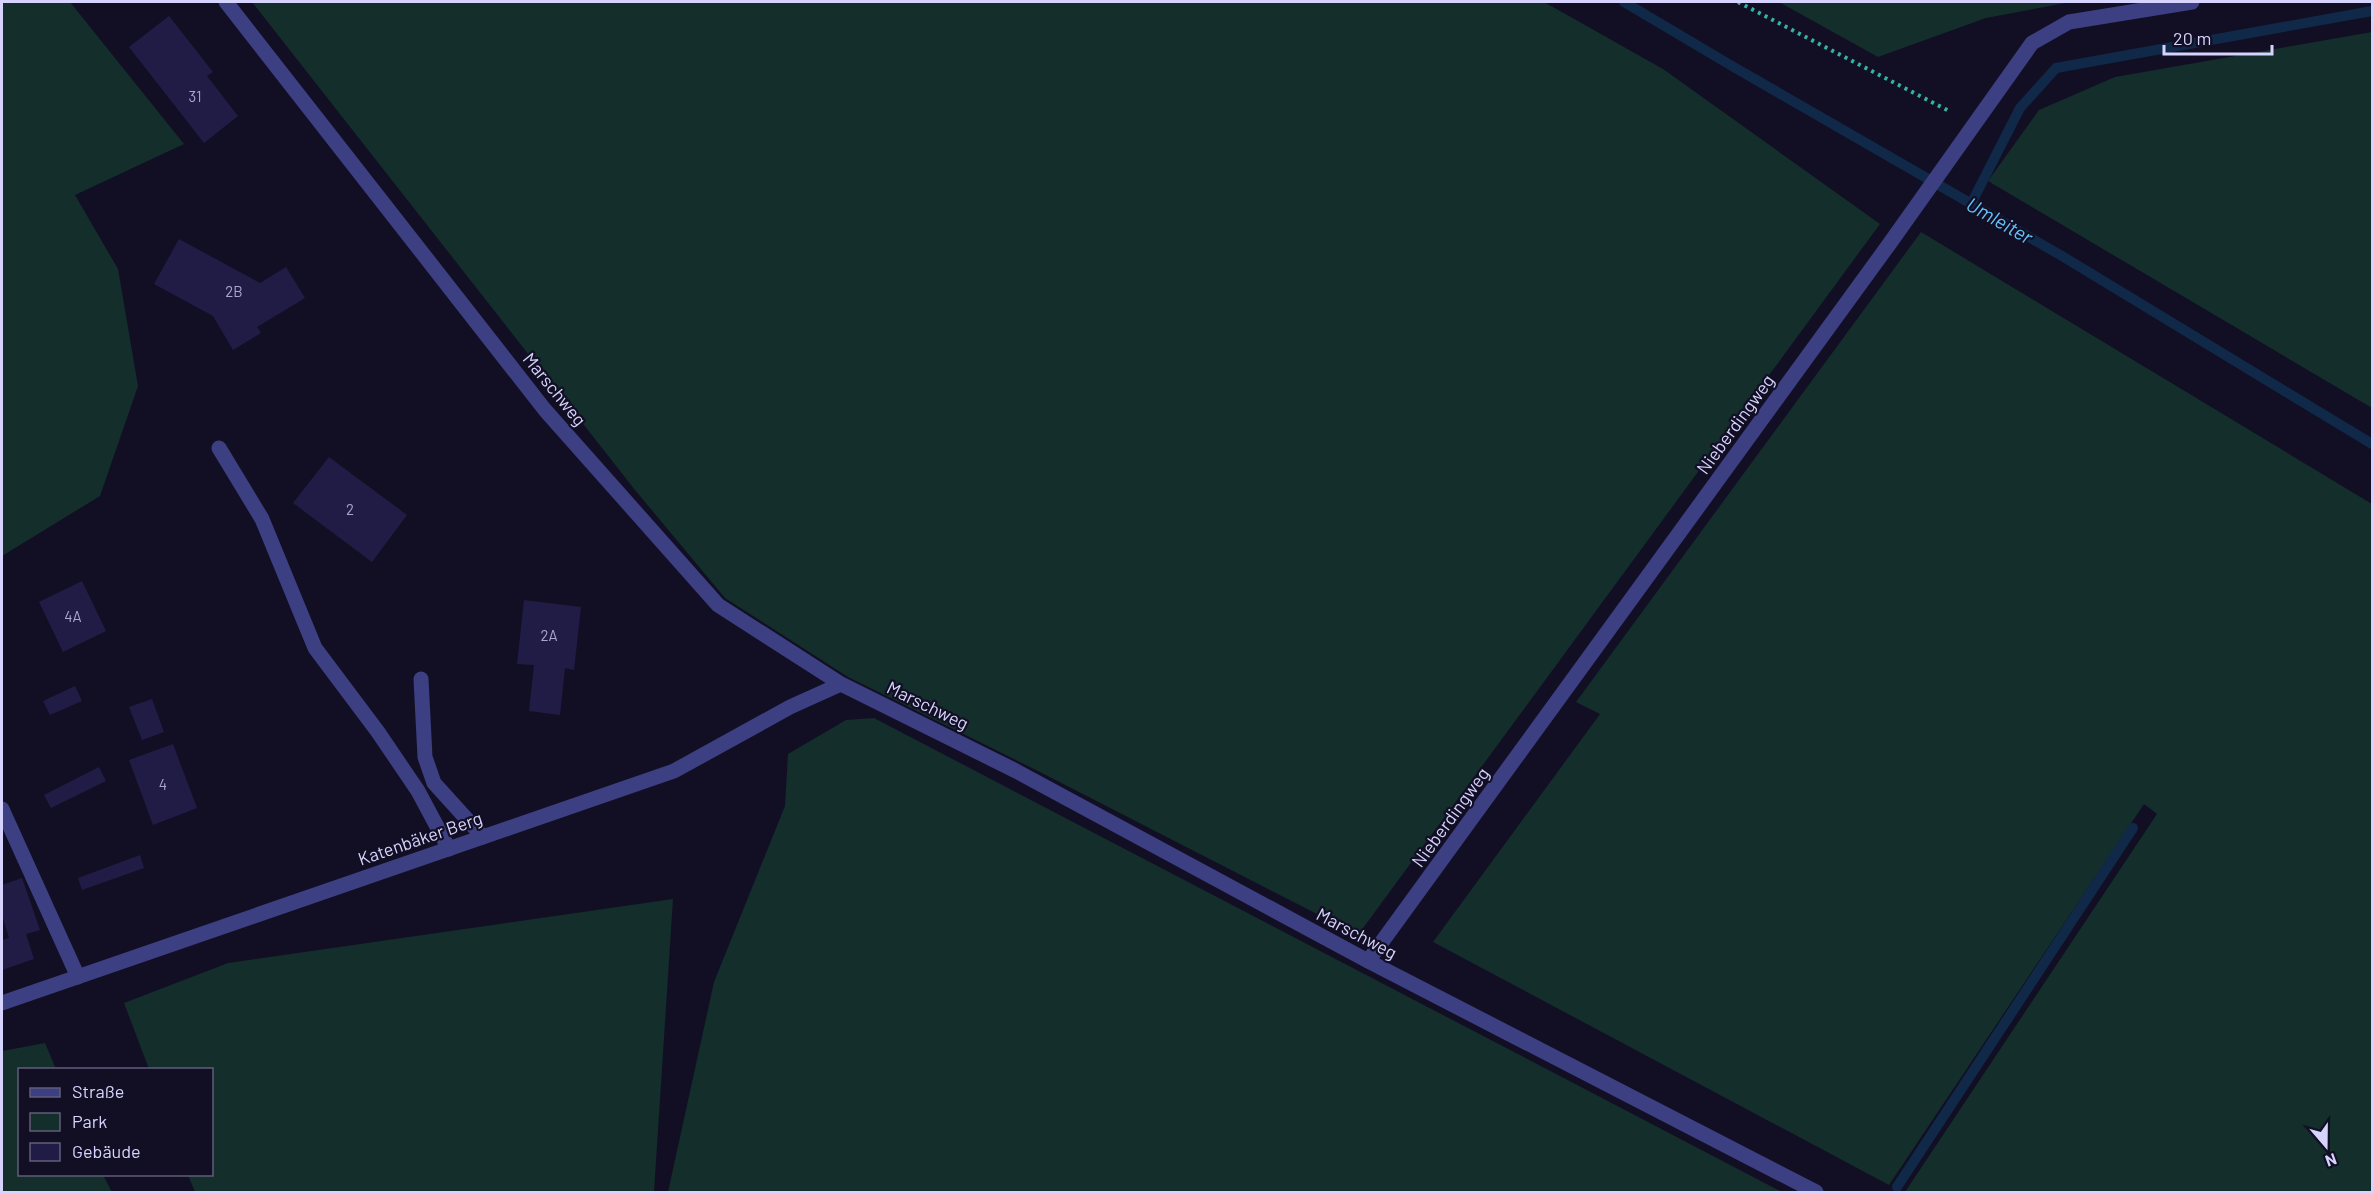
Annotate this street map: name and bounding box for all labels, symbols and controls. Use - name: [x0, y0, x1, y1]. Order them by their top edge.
- scale bar: [2164, 18, 2272, 56]
- text: 20 m: [2173, 27, 2211, 49]
- house number: 31: [189, 87, 201, 105]
- water label: Umleiter: [1963, 191, 2038, 249]
- house number: 2B: [225, 282, 243, 300]
- street label: Marschweg: [519, 348, 591, 430]
- street label: Nieberdingweg: [1691, 370, 1779, 478]
- house number: 2: [346, 500, 354, 518]
- house number: 4A: [64, 607, 82, 625]
- house number: 2A: [540, 626, 558, 644]
- street label: Marschweg: [884, 676, 972, 734]
- street label: Nieberdingweg: [1406, 763, 1494, 871]
- house number: 4: [159, 775, 167, 793]
- street label: Katenbäker Berg: [355, 806, 485, 870]
- street label: Marschweg: [1313, 903, 1401, 963]
- legend: [18, 1068, 213, 1176]
- text: Straße: [72, 1080, 124, 1102]
- text: Park: [72, 1110, 107, 1132]
- north arrow: [2296, 1116, 2356, 1176]
- text: Gebäude: [72, 1140, 141, 1162]
- text: N: [2323, 1150, 2340, 1171]

